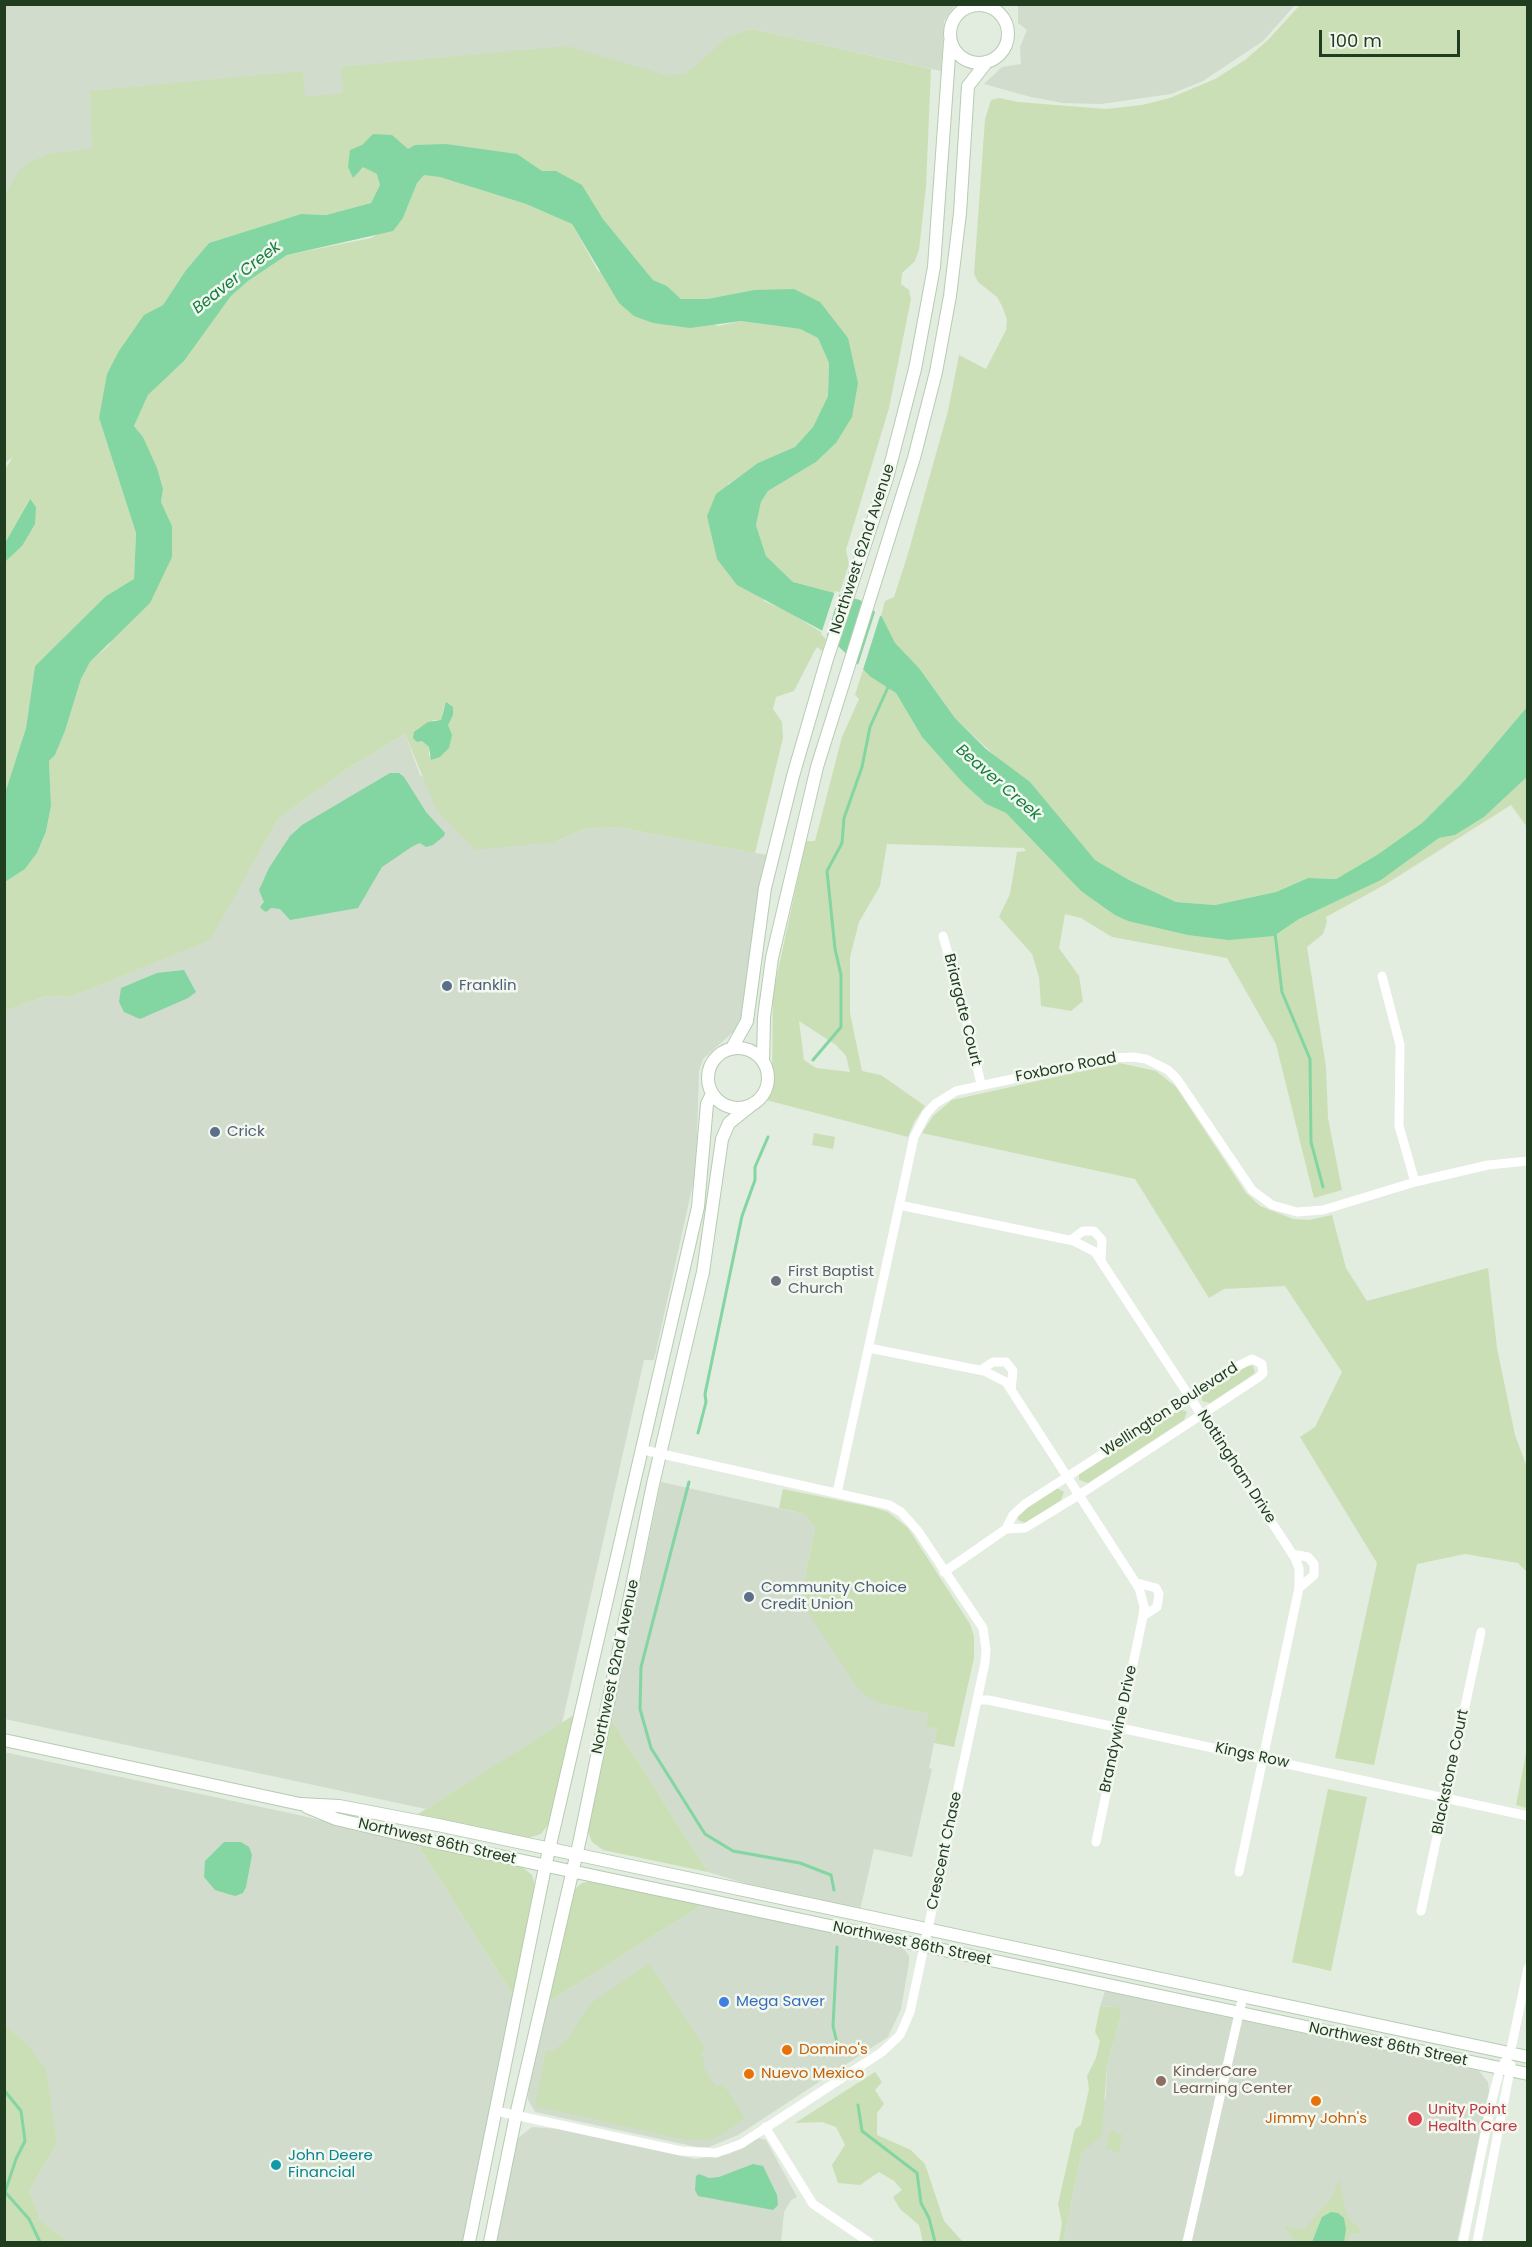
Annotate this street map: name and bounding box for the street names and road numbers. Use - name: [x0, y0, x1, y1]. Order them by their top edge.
- street label: Northwest 62nd Avenue: [827, 462, 899, 636]
- street label: Briargate Court: [939, 952, 985, 1068]
- street label: Foxboro Road: [1014, 1049, 1118, 1087]
- street label: Wellington Boulevard: [1098, 1359, 1242, 1461]
- street label: Nottingham Drive: [1193, 1407, 1279, 1527]
- street label: Northwest 62nd Avenue: [589, 1578, 643, 1756]
- street label: Brandywine Drive: [1097, 1664, 1141, 1794]
- street label: Blackstone Court: [1429, 1708, 1473, 1836]
- street label: Kings Row: [1213, 1739, 1291, 1773]
- street label: Crescent Chase: [924, 1790, 966, 1912]
- street label: Northwest 86th Street: [356, 1815, 518, 1869]
- street label: Northwest 86th Street: [831, 1918, 993, 1970]
- street label: Northwest 86th Street: [1307, 2019, 1469, 2071]

